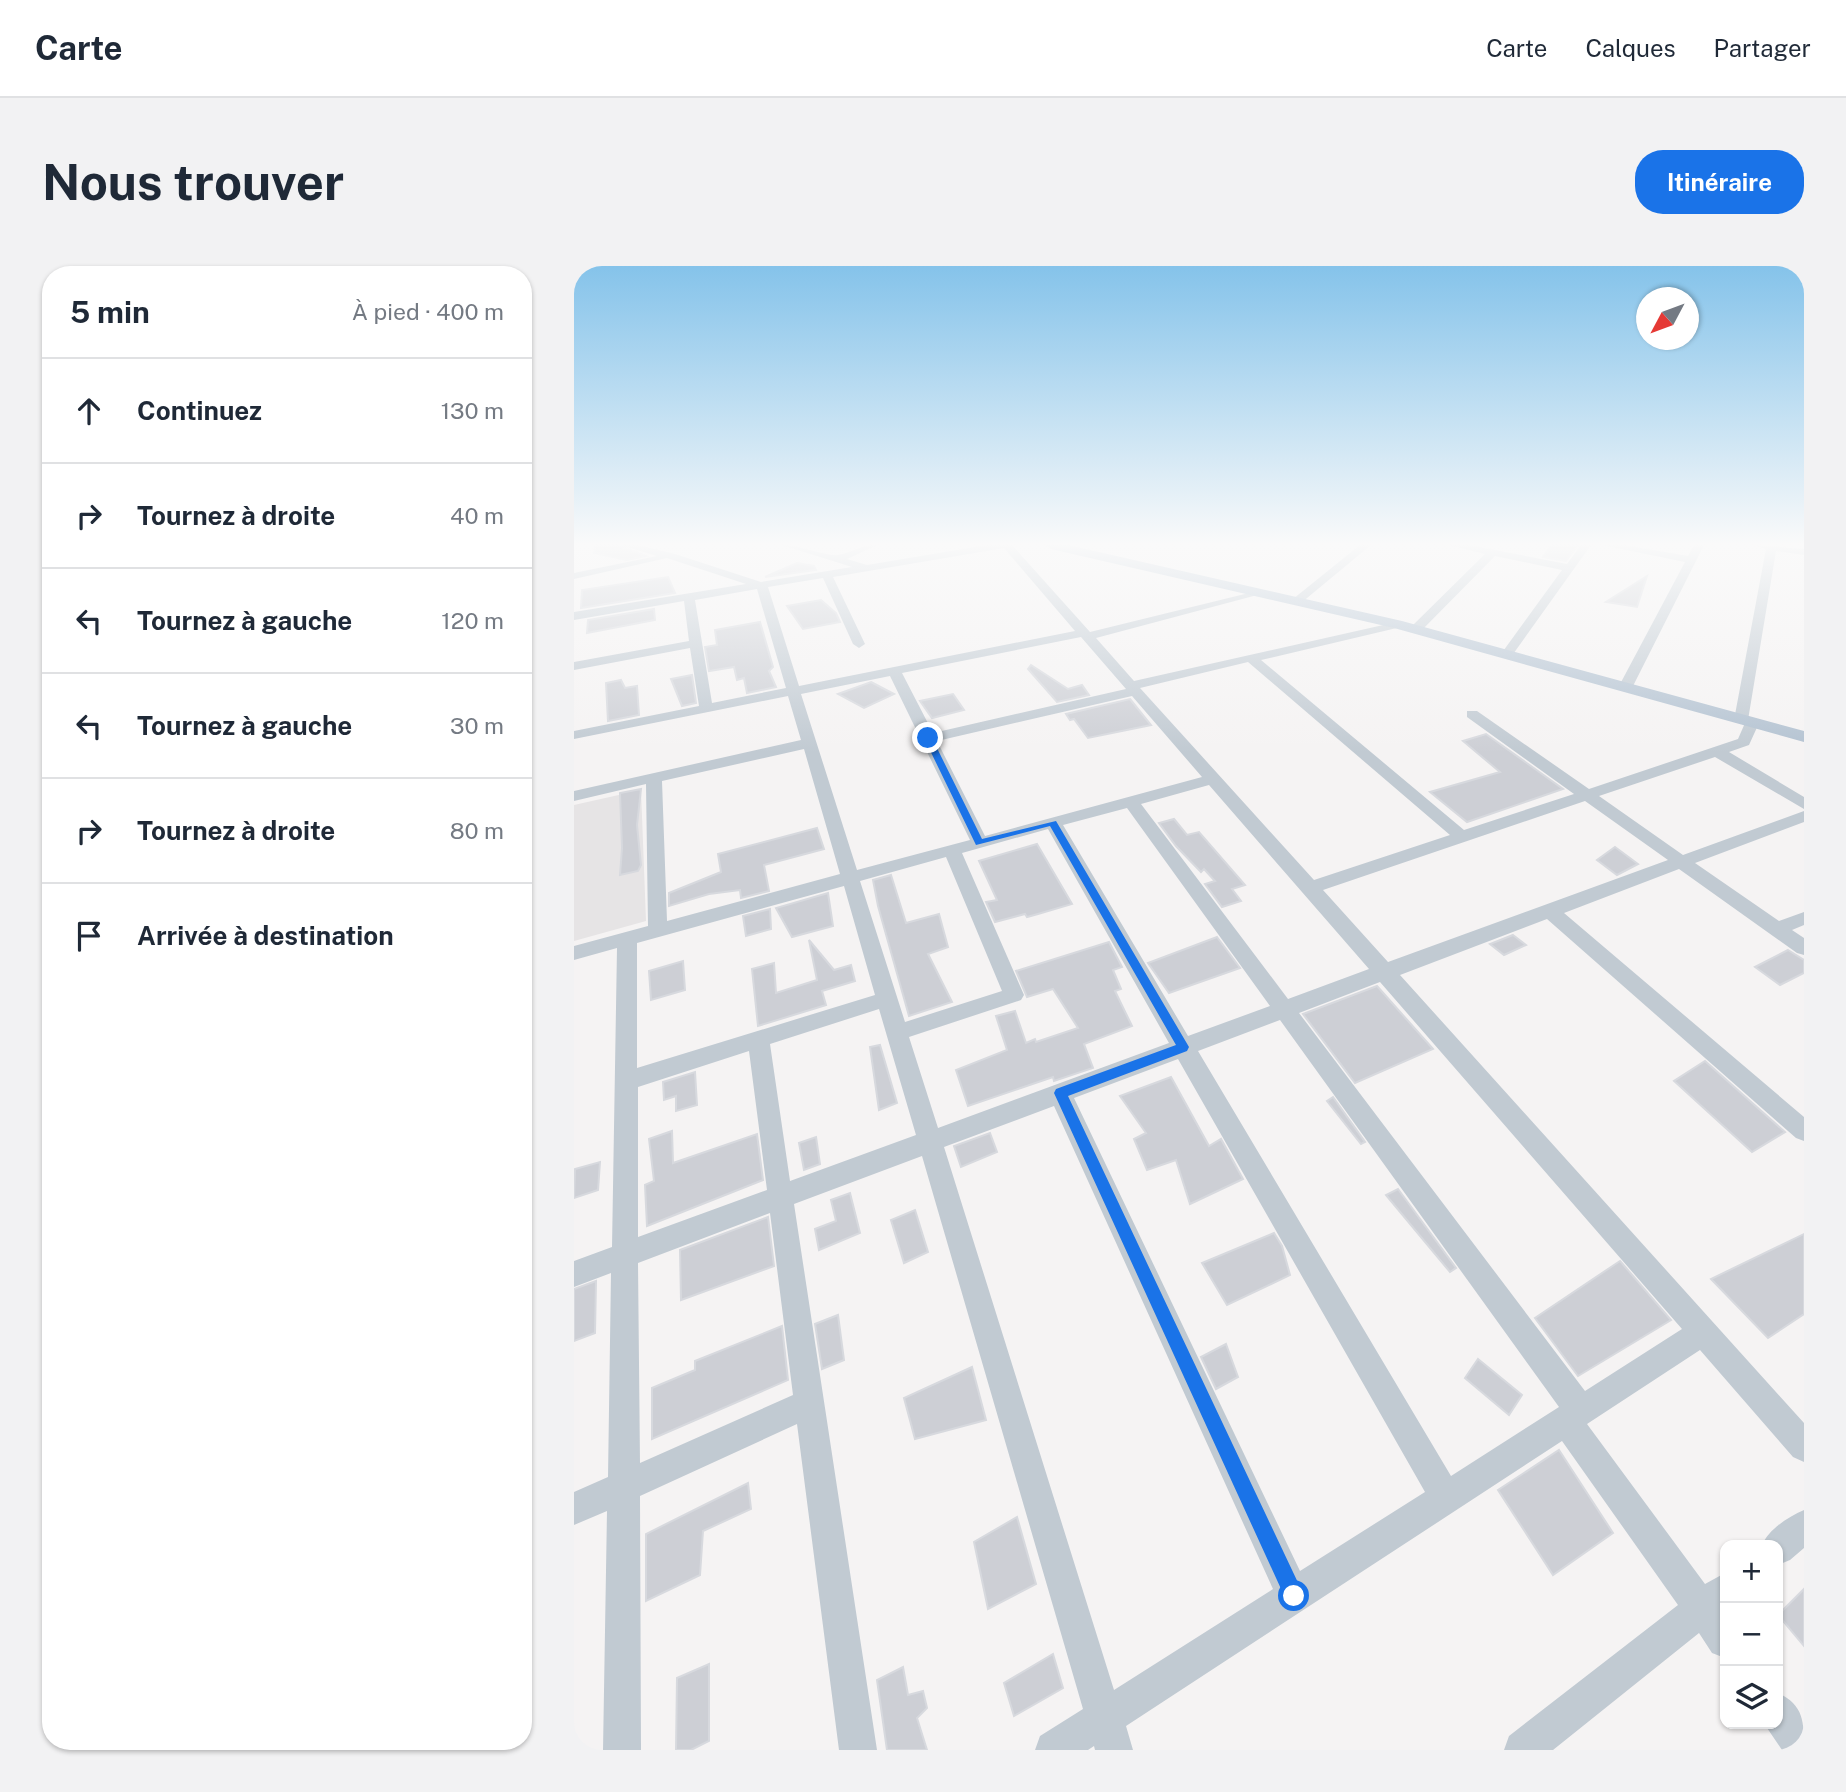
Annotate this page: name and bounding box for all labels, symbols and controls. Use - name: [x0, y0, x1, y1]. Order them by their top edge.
- text: Carte: [35, 29, 123, 67]
- text: Carte: [1486, 34, 1547, 62]
- text: Calques: [1585, 34, 1676, 62]
- text: Partager: [1714, 34, 1811, 62]
- button: Itinéraire: [1635, 150, 1804, 214]
- text: Nous trouver: [42, 153, 344, 211]
- north arrow: [1636, 287, 1699, 350]
- text: 5 min: [70, 294, 150, 330]
- text: À pied · 400 m: [352, 298, 504, 325]
- icon: ahead: [70, 392, 108, 430]
- text: Continuez: [137, 395, 262, 426]
- text: 130 m: [441, 397, 504, 424]
- icon: right: [70, 497, 108, 535]
- text: Tournez à droite: [137, 500, 335, 531]
- text: 40 m: [450, 502, 504, 529]
- icon: left: [70, 602, 108, 640]
- text: Tournez à gauche: [137, 605, 352, 636]
- text: 120 m: [441, 607, 504, 634]
- icon: left: [70, 707, 108, 745]
- text: Tournez à gauche: [137, 710, 352, 741]
- text: 30 m: [450, 712, 504, 739]
- route end: [912, 722, 943, 753]
- icon: right: [70, 812, 108, 850]
- text: Tournez à droite: [137, 815, 335, 846]
- text: 80 m: [450, 817, 504, 844]
- icon: arrive: [70, 917, 108, 955]
- text: Arrivée à destination: [137, 920, 394, 951]
- map controls: [1720, 1540, 1783, 1729]
- button: +: [1720, 1540, 1783, 1603]
- route start: [1278, 1580, 1309, 1611]
- button: −: [1720, 1603, 1783, 1666]
- button: layers: [1720, 1666, 1783, 1729]

